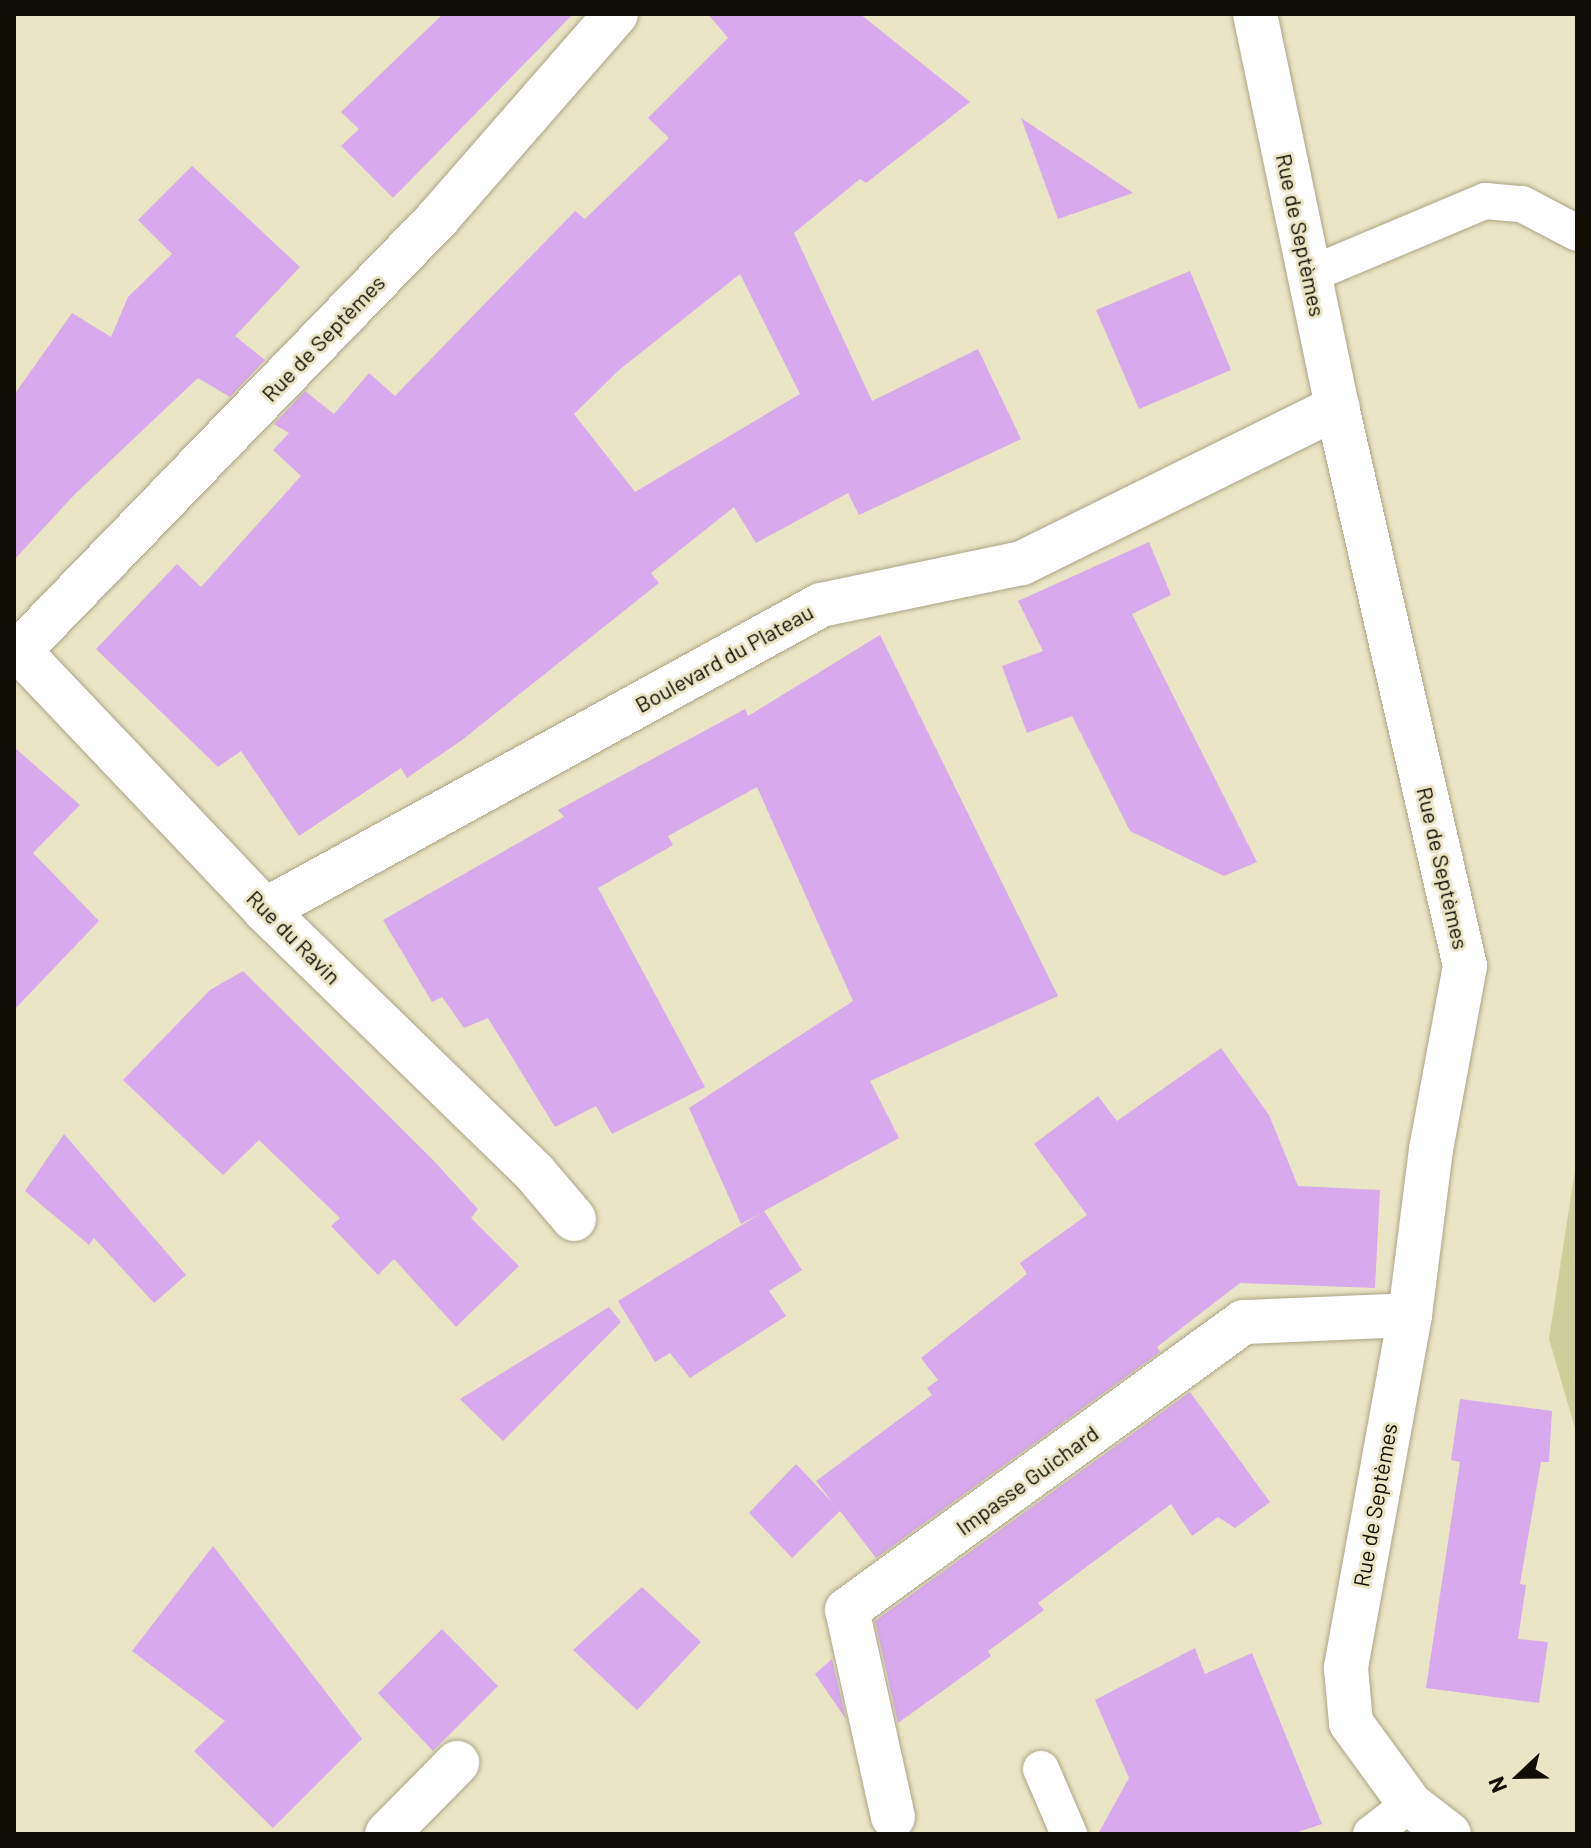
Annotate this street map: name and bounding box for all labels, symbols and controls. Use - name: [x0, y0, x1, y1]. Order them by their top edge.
- street label: Rue de Septèmes: [1271, 151, 1331, 319]
- street label: Rue de Septèmes: [256, 269, 390, 407]
- street label: Boulevard du Plateau: [630, 598, 818, 718]
- street label: Rue de Septèmes: [1411, 784, 1475, 952]
- street label: Rue du Ravin: [242, 885, 346, 989]
- street label: Impasse Guichard: [951, 1419, 1103, 1541]
- street label: Rue de Septèmes: [1348, 1421, 1402, 1589]
- north arrow: [1479, 1736, 1559, 1816]
- text: N: [1482, 1773, 1512, 1797]

